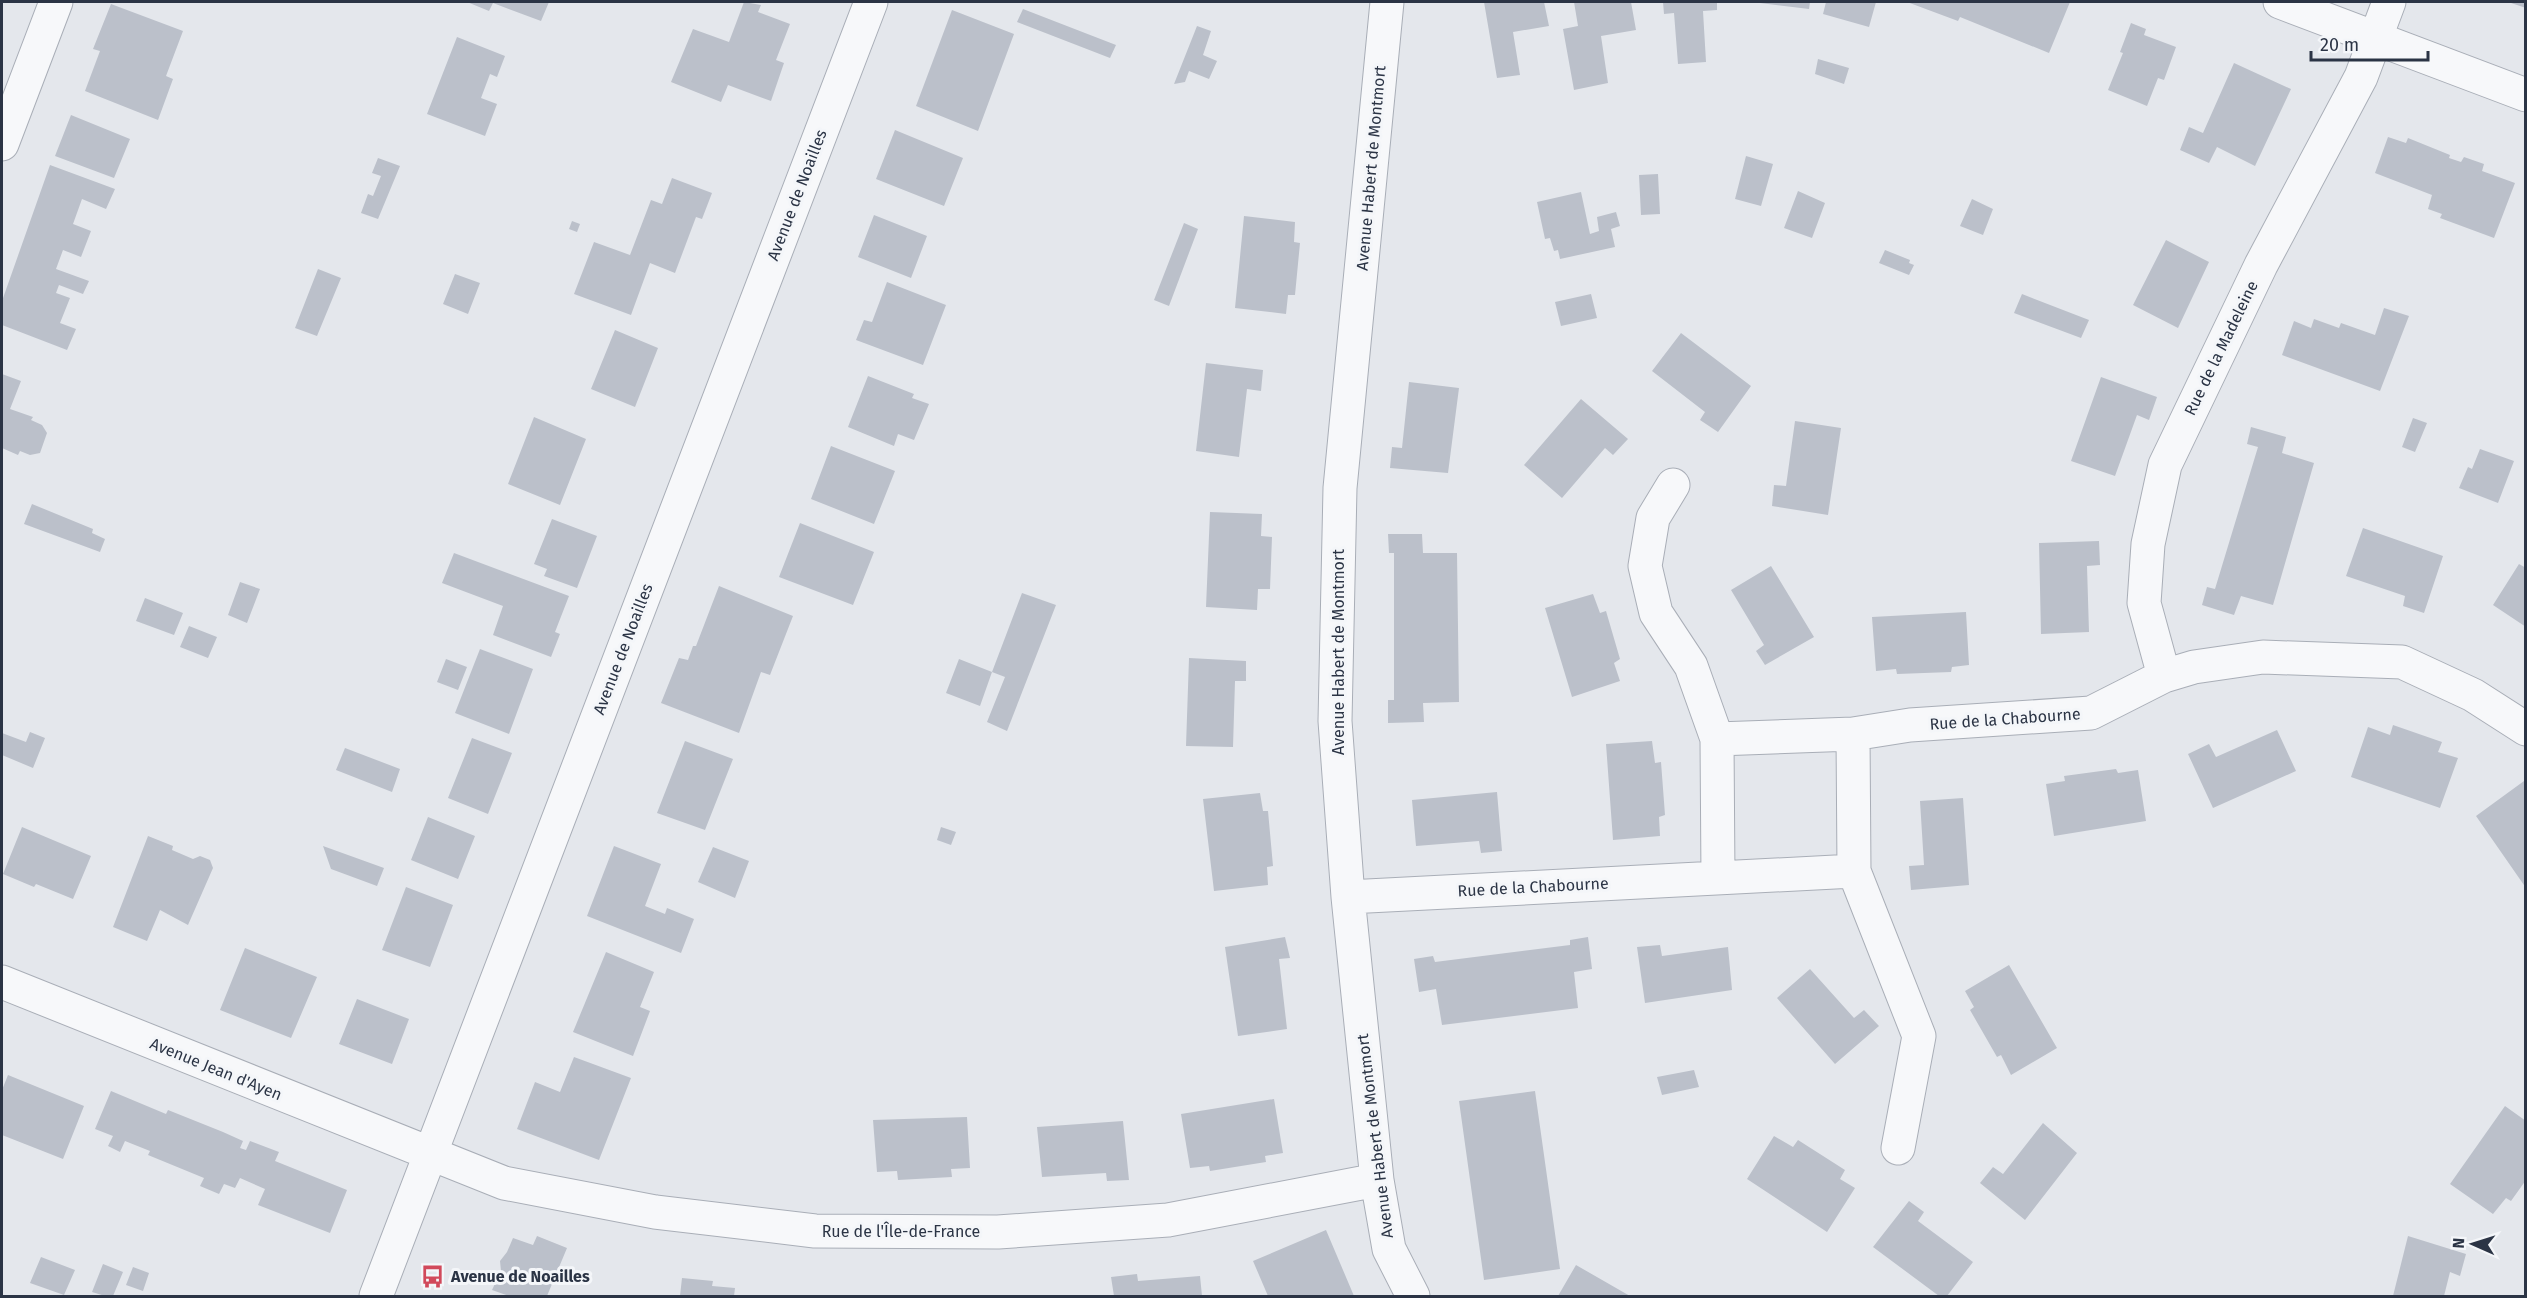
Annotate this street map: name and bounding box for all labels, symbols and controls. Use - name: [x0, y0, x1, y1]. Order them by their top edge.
- scale bar: [2311, 24, 2428, 62]
- text: 20 m: [2320, 34, 2359, 56]
- street label: Avenue Habert de Montmort: [1353, 64, 1389, 271]
- street label: Avenue de Noailles: [763, 127, 831, 263]
- street label: Rue de la Madeleine: [2180, 278, 2262, 418]
- street label: Avenue Habert de Montmort: [1329, 549, 1348, 755]
- street label: Avenue de Noailles: [589, 581, 657, 717]
- street label: Rue de la Chabourne: [1929, 704, 2081, 734]
- street label: Rue de la Chabourne: [1457, 874, 1609, 900]
- street label: Avenue Habert de Montmort: [1353, 1032, 1397, 1239]
- street label: Avenue Jean d'Ayen: [147, 1034, 285, 1104]
- north arrow: [2443, 1214, 2503, 1274]
- street label: Rue de l'Île-de-France: [822, 1221, 980, 1241]
- text: N: [2449, 1237, 2468, 1249]
- bus stop icon: Avenue de Noailles: [420, 1263, 446, 1289]
- place label: Avenue de Noailles: [450, 1267, 590, 1286]

